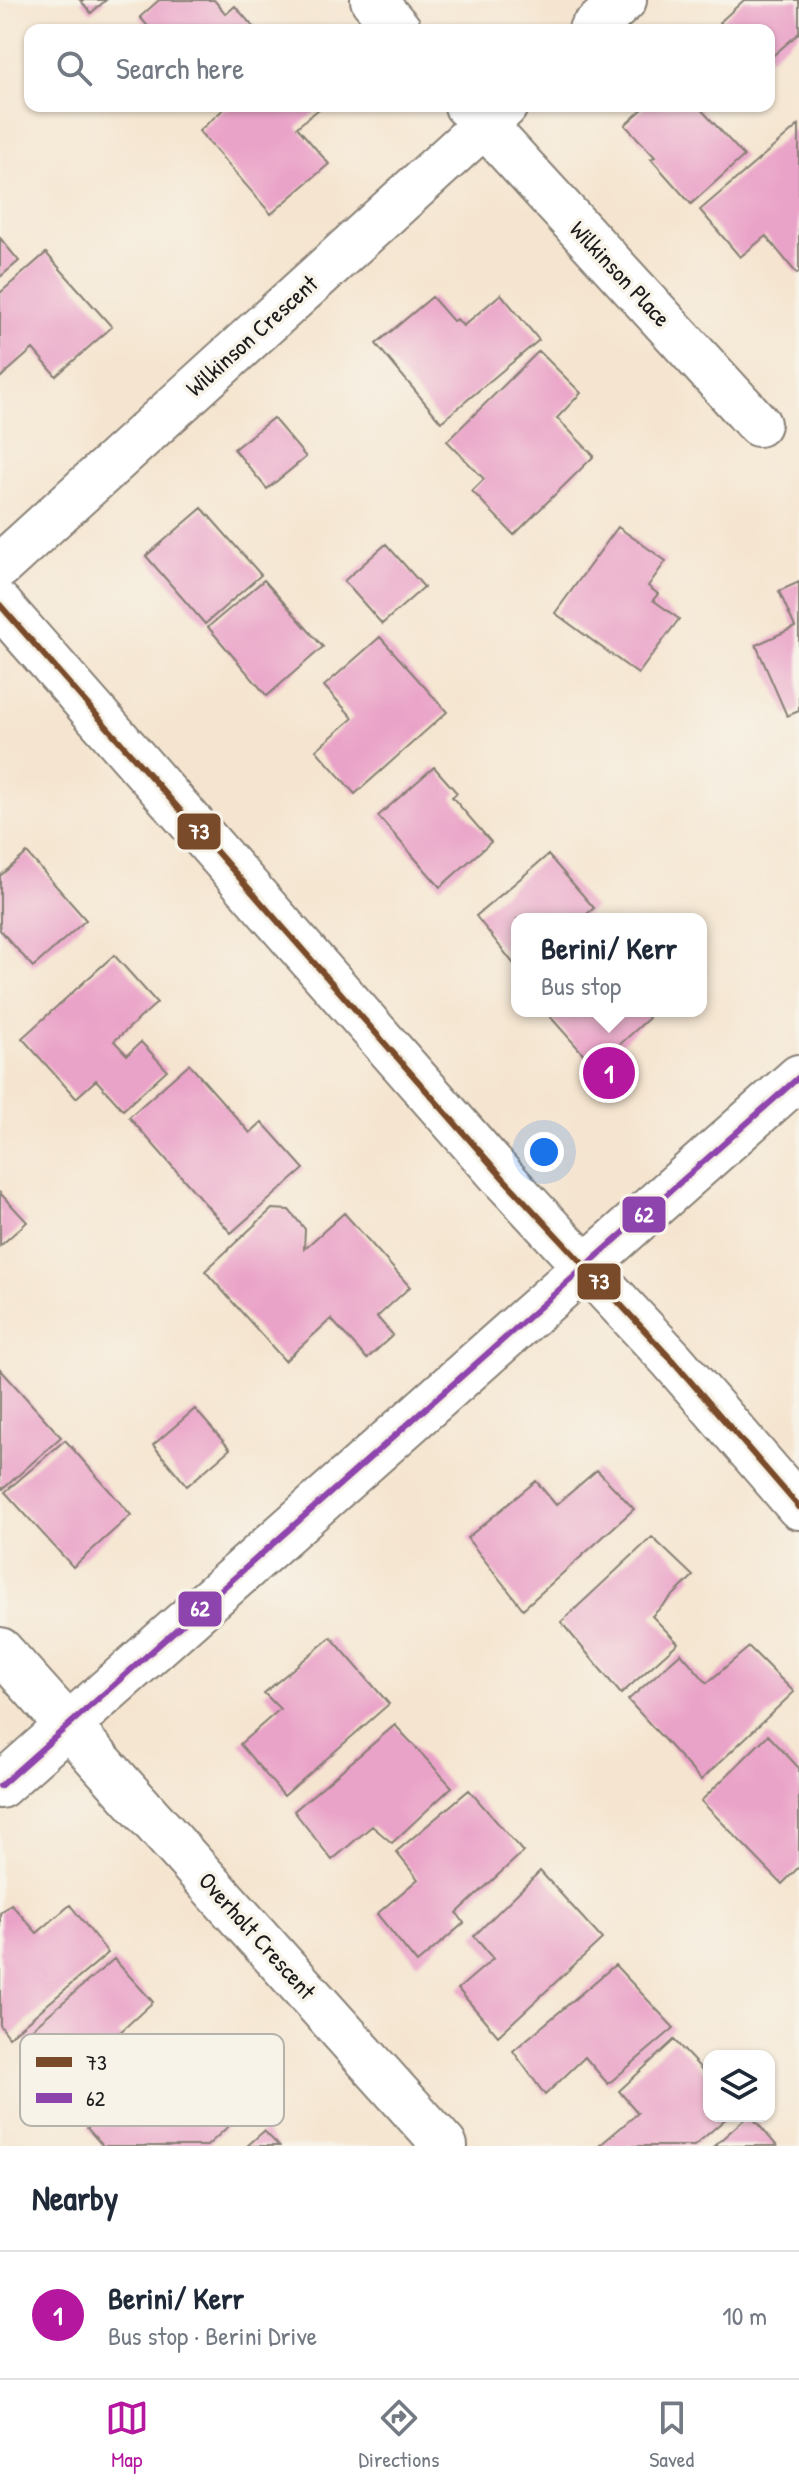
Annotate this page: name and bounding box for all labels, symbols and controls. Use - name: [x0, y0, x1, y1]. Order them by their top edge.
- search box: [24, 24, 775, 112]
- icon: search: [52, 46, 96, 90]
- text: Search here: [116, 48, 244, 88]
- street label: Wilkinson Place: [563, 213, 678, 334]
- street label: Wilkinson Crescent: [179, 267, 325, 403]
- line badge: 73: [176, 812, 222, 851]
- text: 73: [188, 816, 210, 846]
- popup: [511, 913, 707, 1017]
- text: Berini/ Kerr: [541, 928, 677, 968]
- text: Bus stop: [541, 968, 621, 1003]
- pin: 1: [583, 1043, 635, 1103]
- your location: [524, 1132, 564, 1172]
- line badge: 62: [621, 1195, 667, 1234]
- text: 62: [634, 1199, 654, 1229]
- line badge: 73: [576, 1262, 622, 1301]
- text: 73: [588, 1266, 610, 1296]
- line badge: 62: [177, 1590, 223, 1628]
- text: 62: [190, 1593, 210, 1623]
- street label: Overholt Crescent: [192, 1865, 324, 2006]
- legend: [20, 2034, 284, 2126]
- text: 73: [86, 2047, 107, 2077]
- map controls: [703, 2050, 775, 2122]
- button: layers: [703, 2050, 775, 2122]
- text: 62: [86, 2083, 106, 2113]
- text: Nearby: [32, 2175, 118, 2221]
- text: Berini/ Kerr: [108, 2278, 244, 2318]
- text: 1: [53, 2298, 63, 2333]
- text: 10 m: [722, 2298, 767, 2333]
- text: Bus stop · Berini Drive: [108, 2318, 317, 2353]
- tab: Map: [105, 2396, 149, 2474]
- tab: Directions: [359, 2396, 440, 2474]
- tab: Saved: [649, 2396, 694, 2474]

